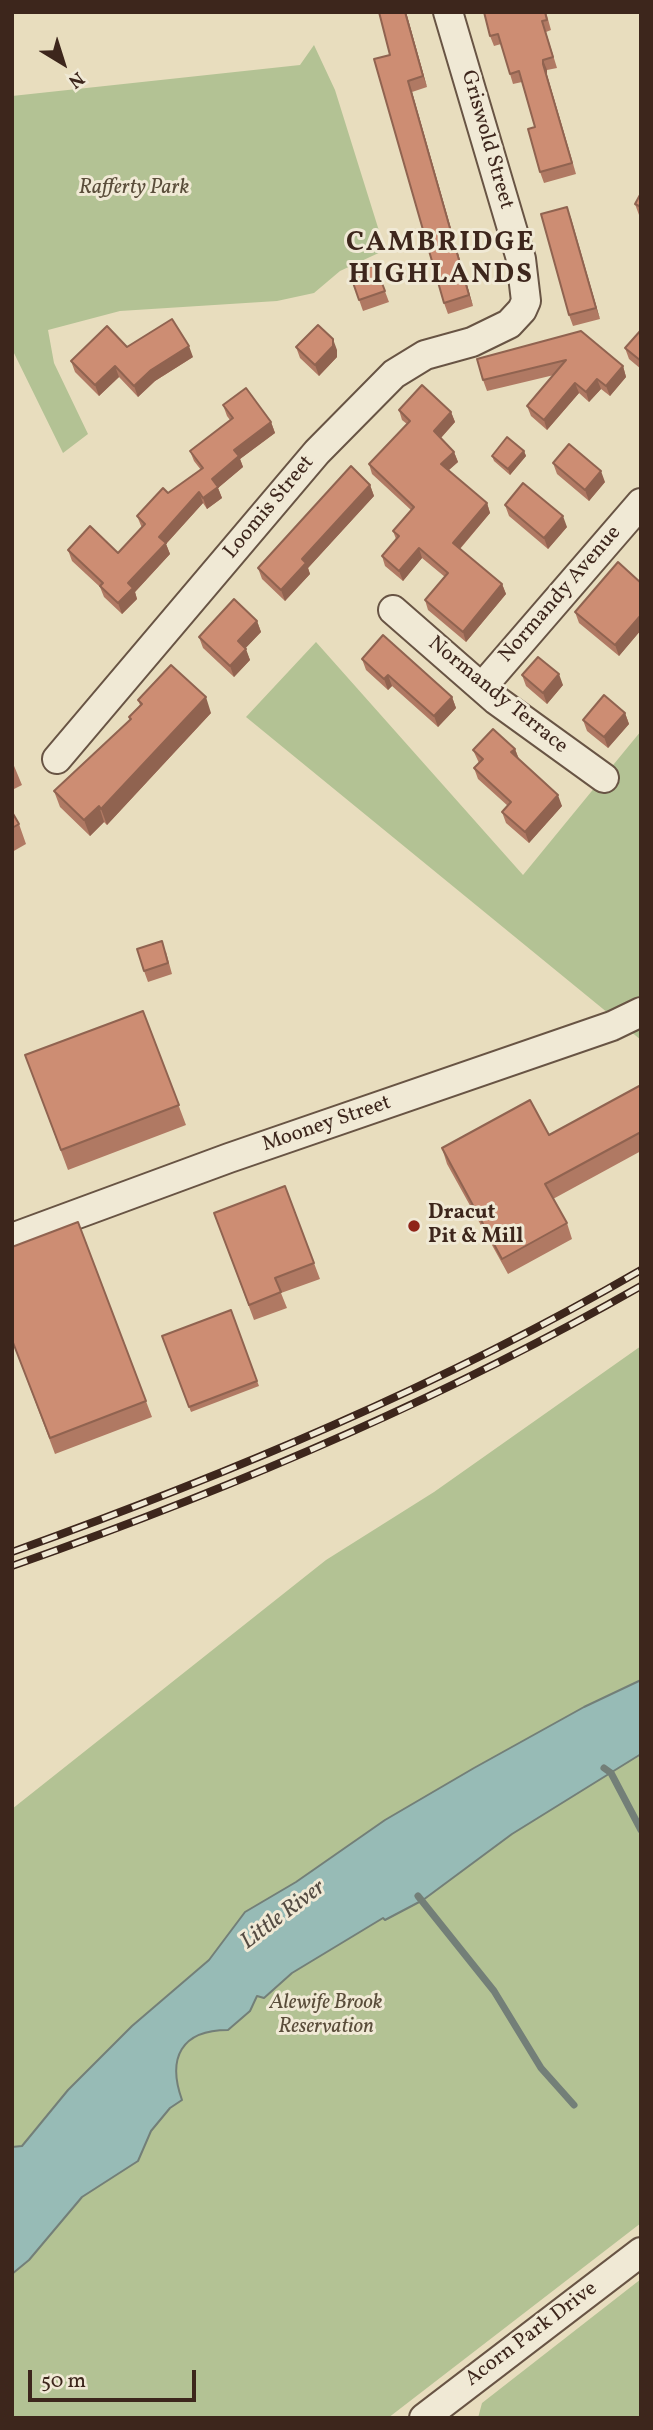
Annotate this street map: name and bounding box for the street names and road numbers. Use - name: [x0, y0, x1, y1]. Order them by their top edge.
- street label: Griswold Street: [454, 68, 518, 212]
- street label: Loomis Street: [219, 451, 321, 565]
- street label: Normandy Avenue: [495, 521, 627, 669]
- street label: Normandy Terrace: [422, 632, 572, 760]
- street label: Mooney Street: [259, 1091, 395, 1159]
- street label: Acorn Park Drive: [461, 2277, 603, 2393]

